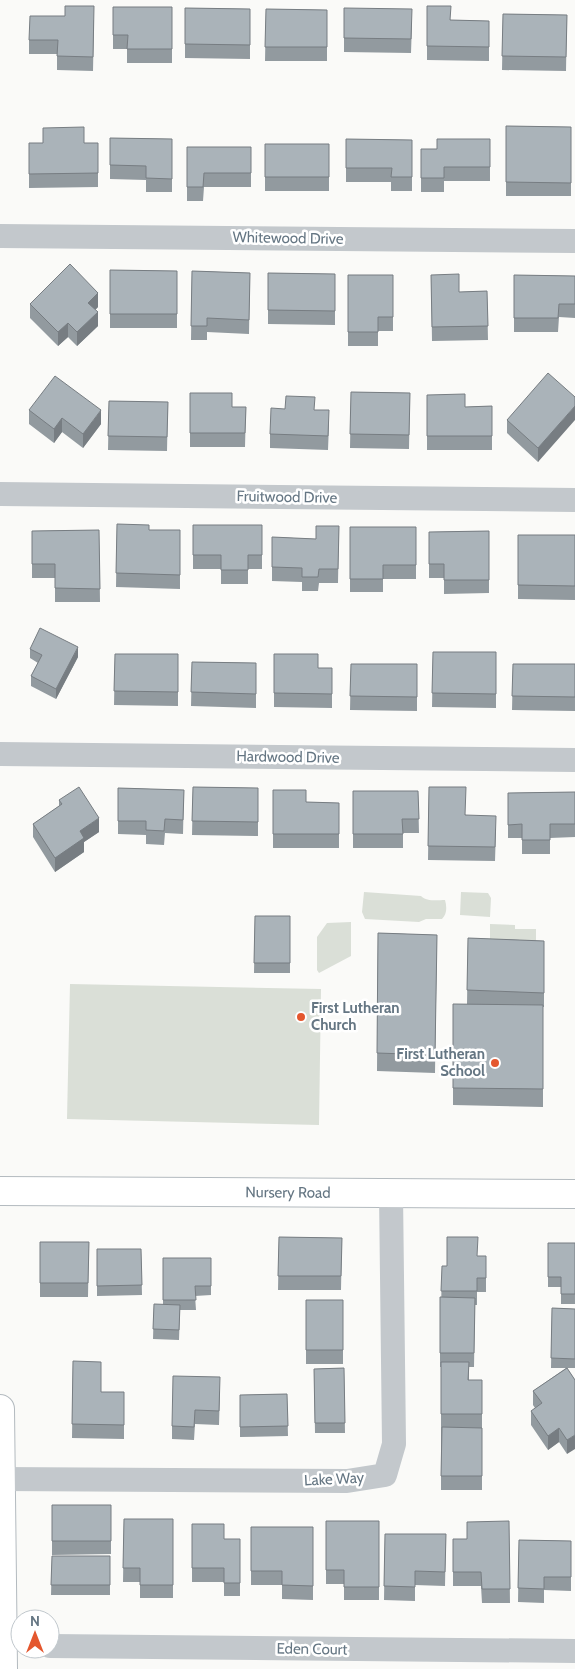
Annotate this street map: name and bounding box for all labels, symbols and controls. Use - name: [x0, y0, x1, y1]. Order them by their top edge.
- street label: Whitewood Drive: [232, 228, 344, 248]
- street label: Fruitwood Drive: [237, 487, 338, 507]
- street label: Hardwood Drive: [236, 747, 340, 767]
- place label: First Lutheran Church: [311, 999, 400, 1034]
- marker: First Lutheran Church: [295, 1011, 307, 1023]
- place label: First Lutheran School: [396, 1045, 485, 1080]
- marker: First Lutheran School: [489, 1057, 501, 1069]
- street label: Nursery Road: [245, 1183, 331, 1202]
- street label: Lake Way: [303, 1468, 365, 1490]
- north arrow: [10, 1609, 60, 1659]
- text: N: [30, 1612, 40, 1630]
- street label: Eden Court: [276, 1639, 348, 1659]

